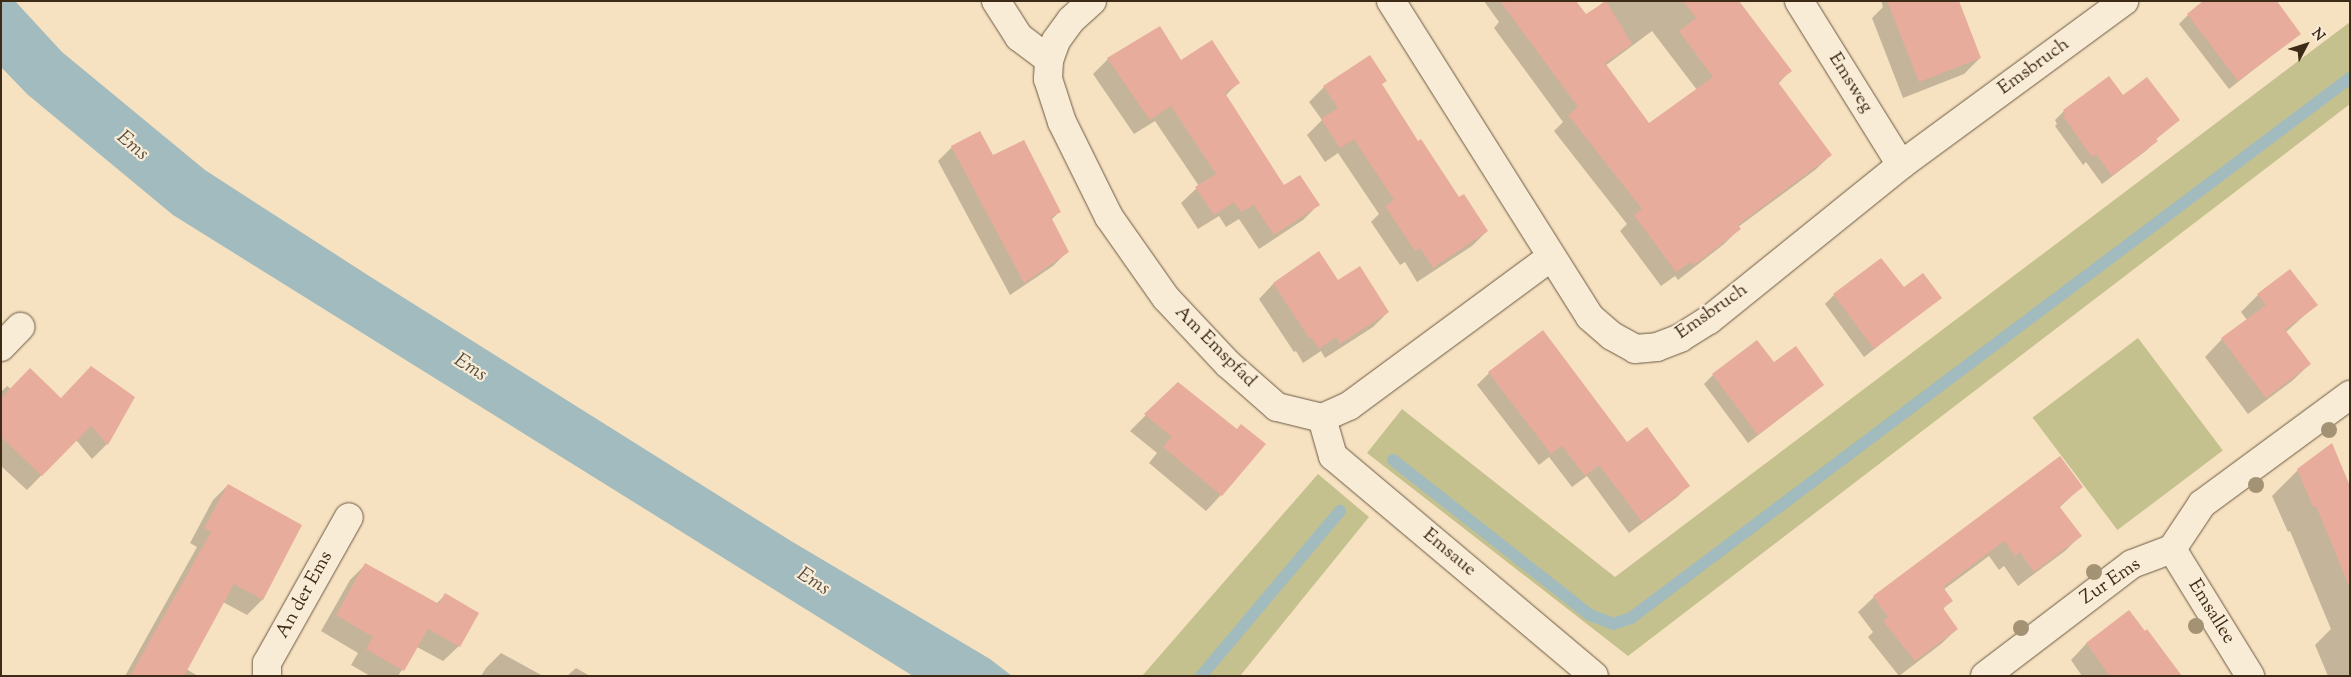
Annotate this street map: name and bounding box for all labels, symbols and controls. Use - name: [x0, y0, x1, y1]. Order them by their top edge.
- north arrow: [2281, 20, 2331, 70]
- text: N: [2306, 25, 2329, 46]
- street label: Emsbruch: [1994, 34, 2074, 100]
- street label: Emsweg: [1823, 49, 1877, 117]
- water label: Ems: [111, 126, 153, 166]
- street label: Emsbruch: [1672, 279, 1752, 345]
- street label: Am Emspfad: [1169, 301, 1261, 393]
- water label: Ems: [449, 349, 491, 387]
- street label: Emsaue: [1418, 524, 1480, 582]
- street label: An der Ems: [272, 548, 338, 642]
- street label: Zur Ems: [2077, 554, 2145, 610]
- water label: Ems: [792, 563, 834, 601]
- street label: Emsallee: [2182, 576, 2240, 648]

